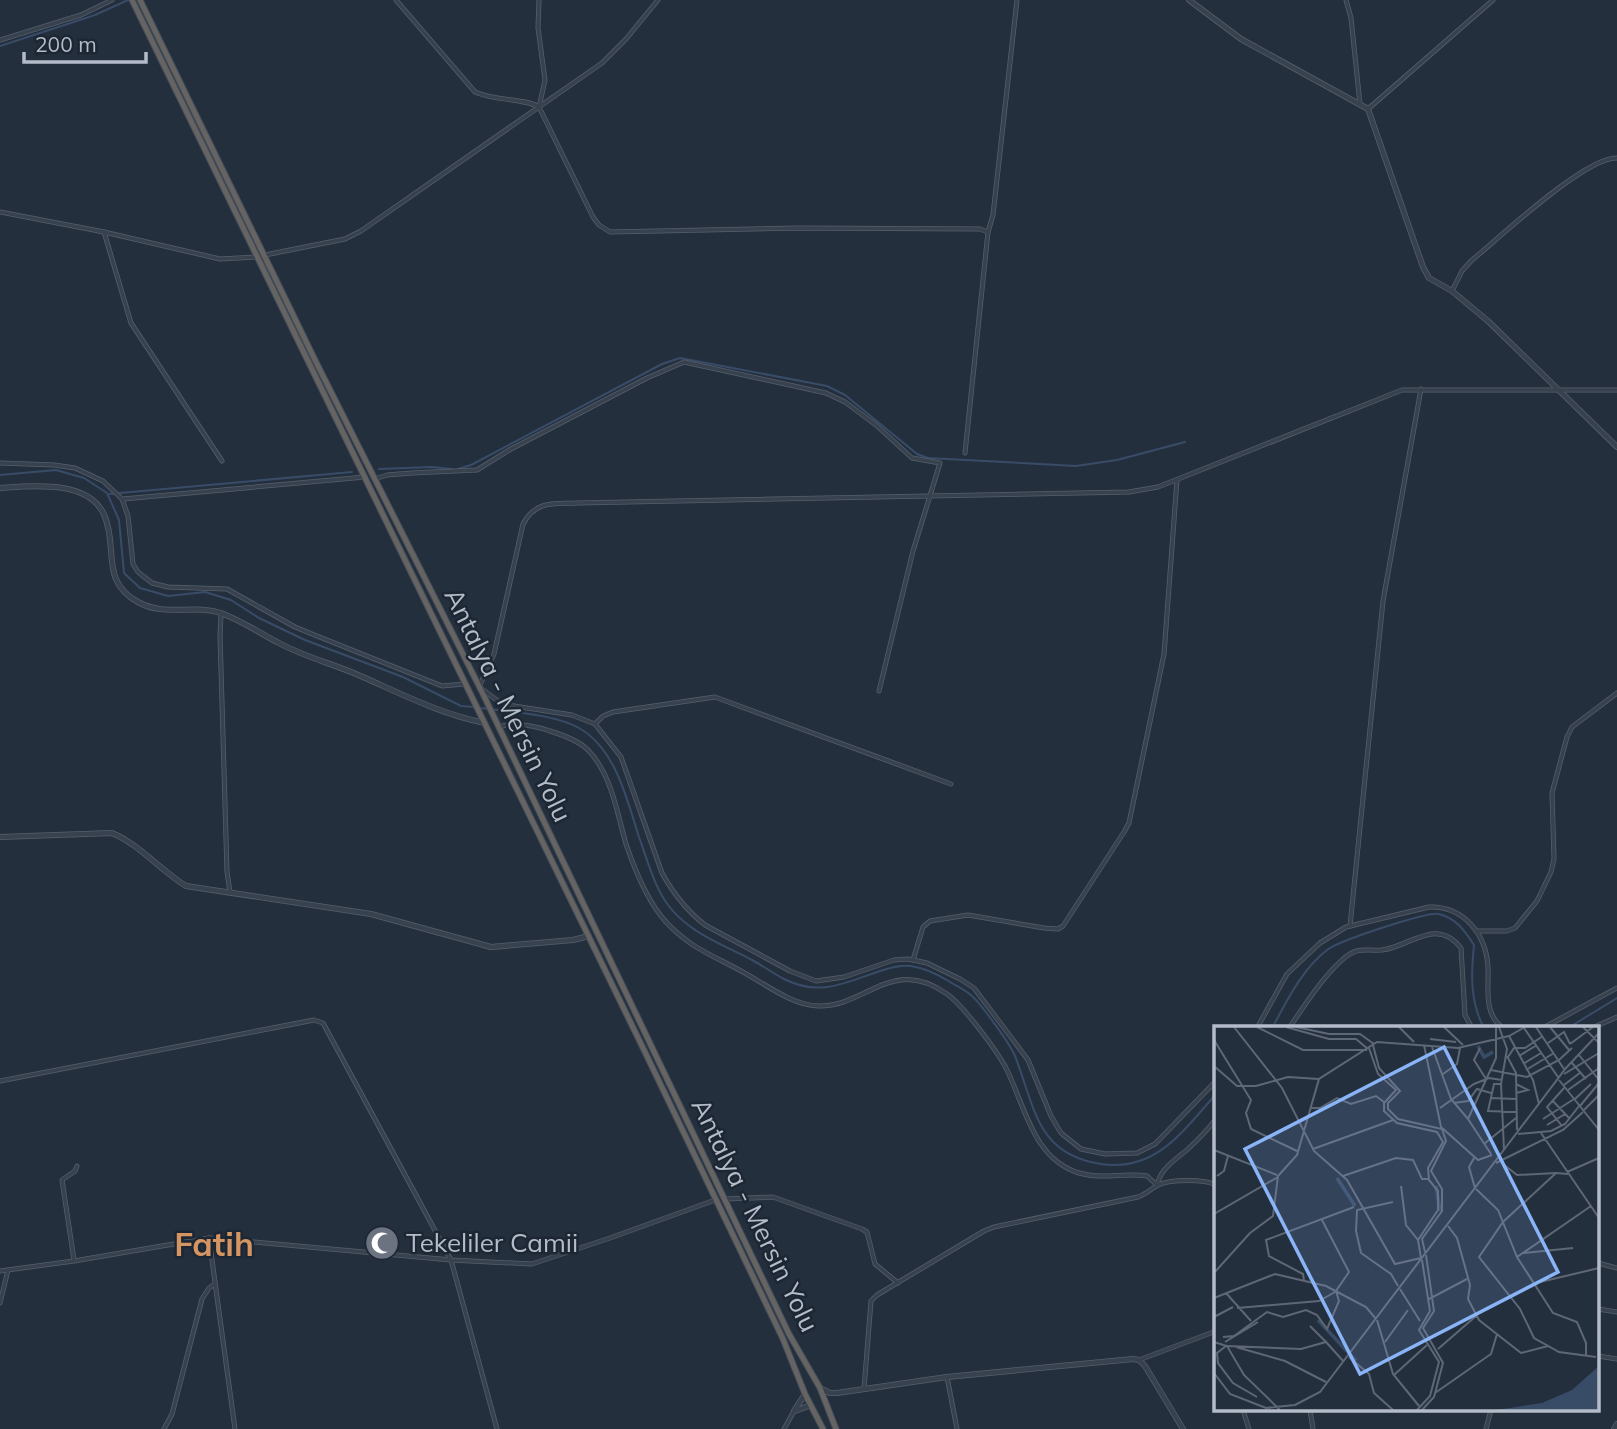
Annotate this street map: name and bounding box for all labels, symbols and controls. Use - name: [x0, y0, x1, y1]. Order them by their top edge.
- scale bar: [24, 21, 147, 65]
- text: 200 m: [35, 31, 97, 57]
- street label: Antalya - Mersin Yolu: [438, 583, 579, 827]
- inset map: [1214, 1026, 1600, 1412]
- street label: Antalya - Mersin Yolu: [685, 1093, 826, 1337]
- district label: Fatih: [174, 1223, 254, 1264]
- mosque icon: Tekeliler Camii: [363, 1224, 401, 1262]
- place label: Tekeliler Camii: [406, 1226, 578, 1259]

